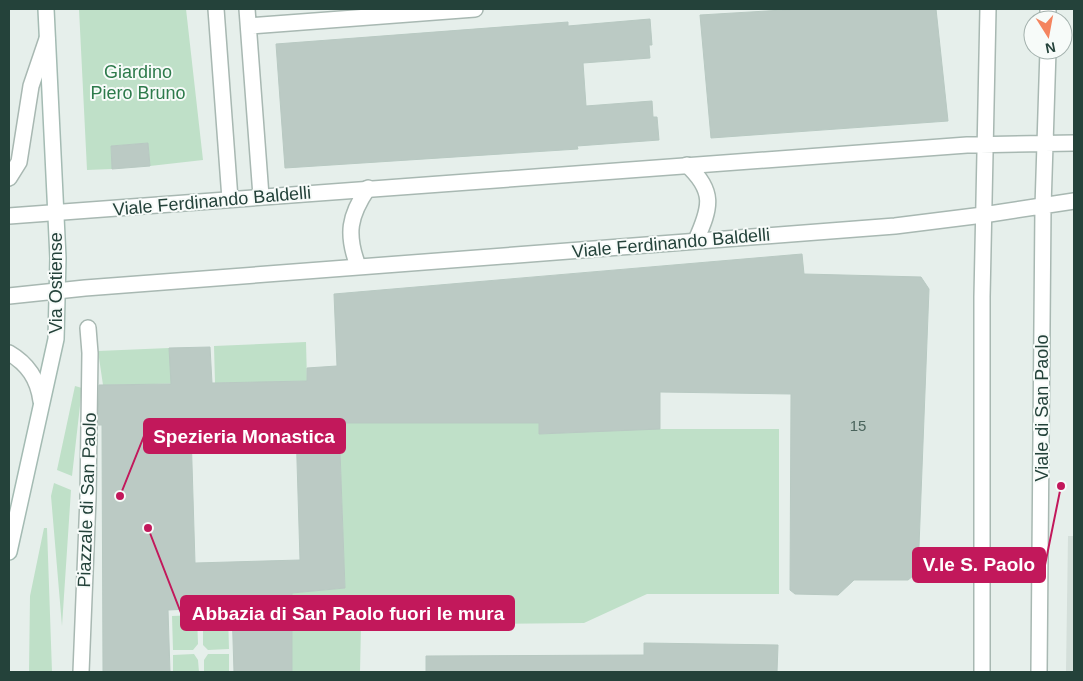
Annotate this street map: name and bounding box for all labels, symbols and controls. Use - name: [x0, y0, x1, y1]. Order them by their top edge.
- north arrow: [1023, 10, 1073, 60]
- text: N: [1044, 39, 1057, 57]
- park label: Giardino Piero Bruno: [90, 62, 186, 103]
- street label: Viale Ferdinando Baldelli: [112, 182, 312, 220]
- street label: Viale Ferdinando Baldelli: [571, 224, 771, 262]
- street label: Via Ostiense: [46, 232, 66, 334]
- street label: Viale di San Paolo: [1032, 335, 1052, 481]
- street label: Piazzale di San Paolo: [74, 412, 100, 588]
- house number: 15: [850, 417, 866, 434]
- callout: Spezieria Monastica: [144, 419, 345, 453]
- text: Spezieria Monastica: [153, 426, 335, 447]
- callout: V.le S. Paolo: [913, 548, 1045, 582]
- text: V.le S. Paolo: [923, 554, 1035, 575]
- callout: Abbazia di San Paolo fuori le mura: [181, 596, 514, 630]
- text: Abbazia di San Paolo fuori le mura: [192, 603, 505, 624]

